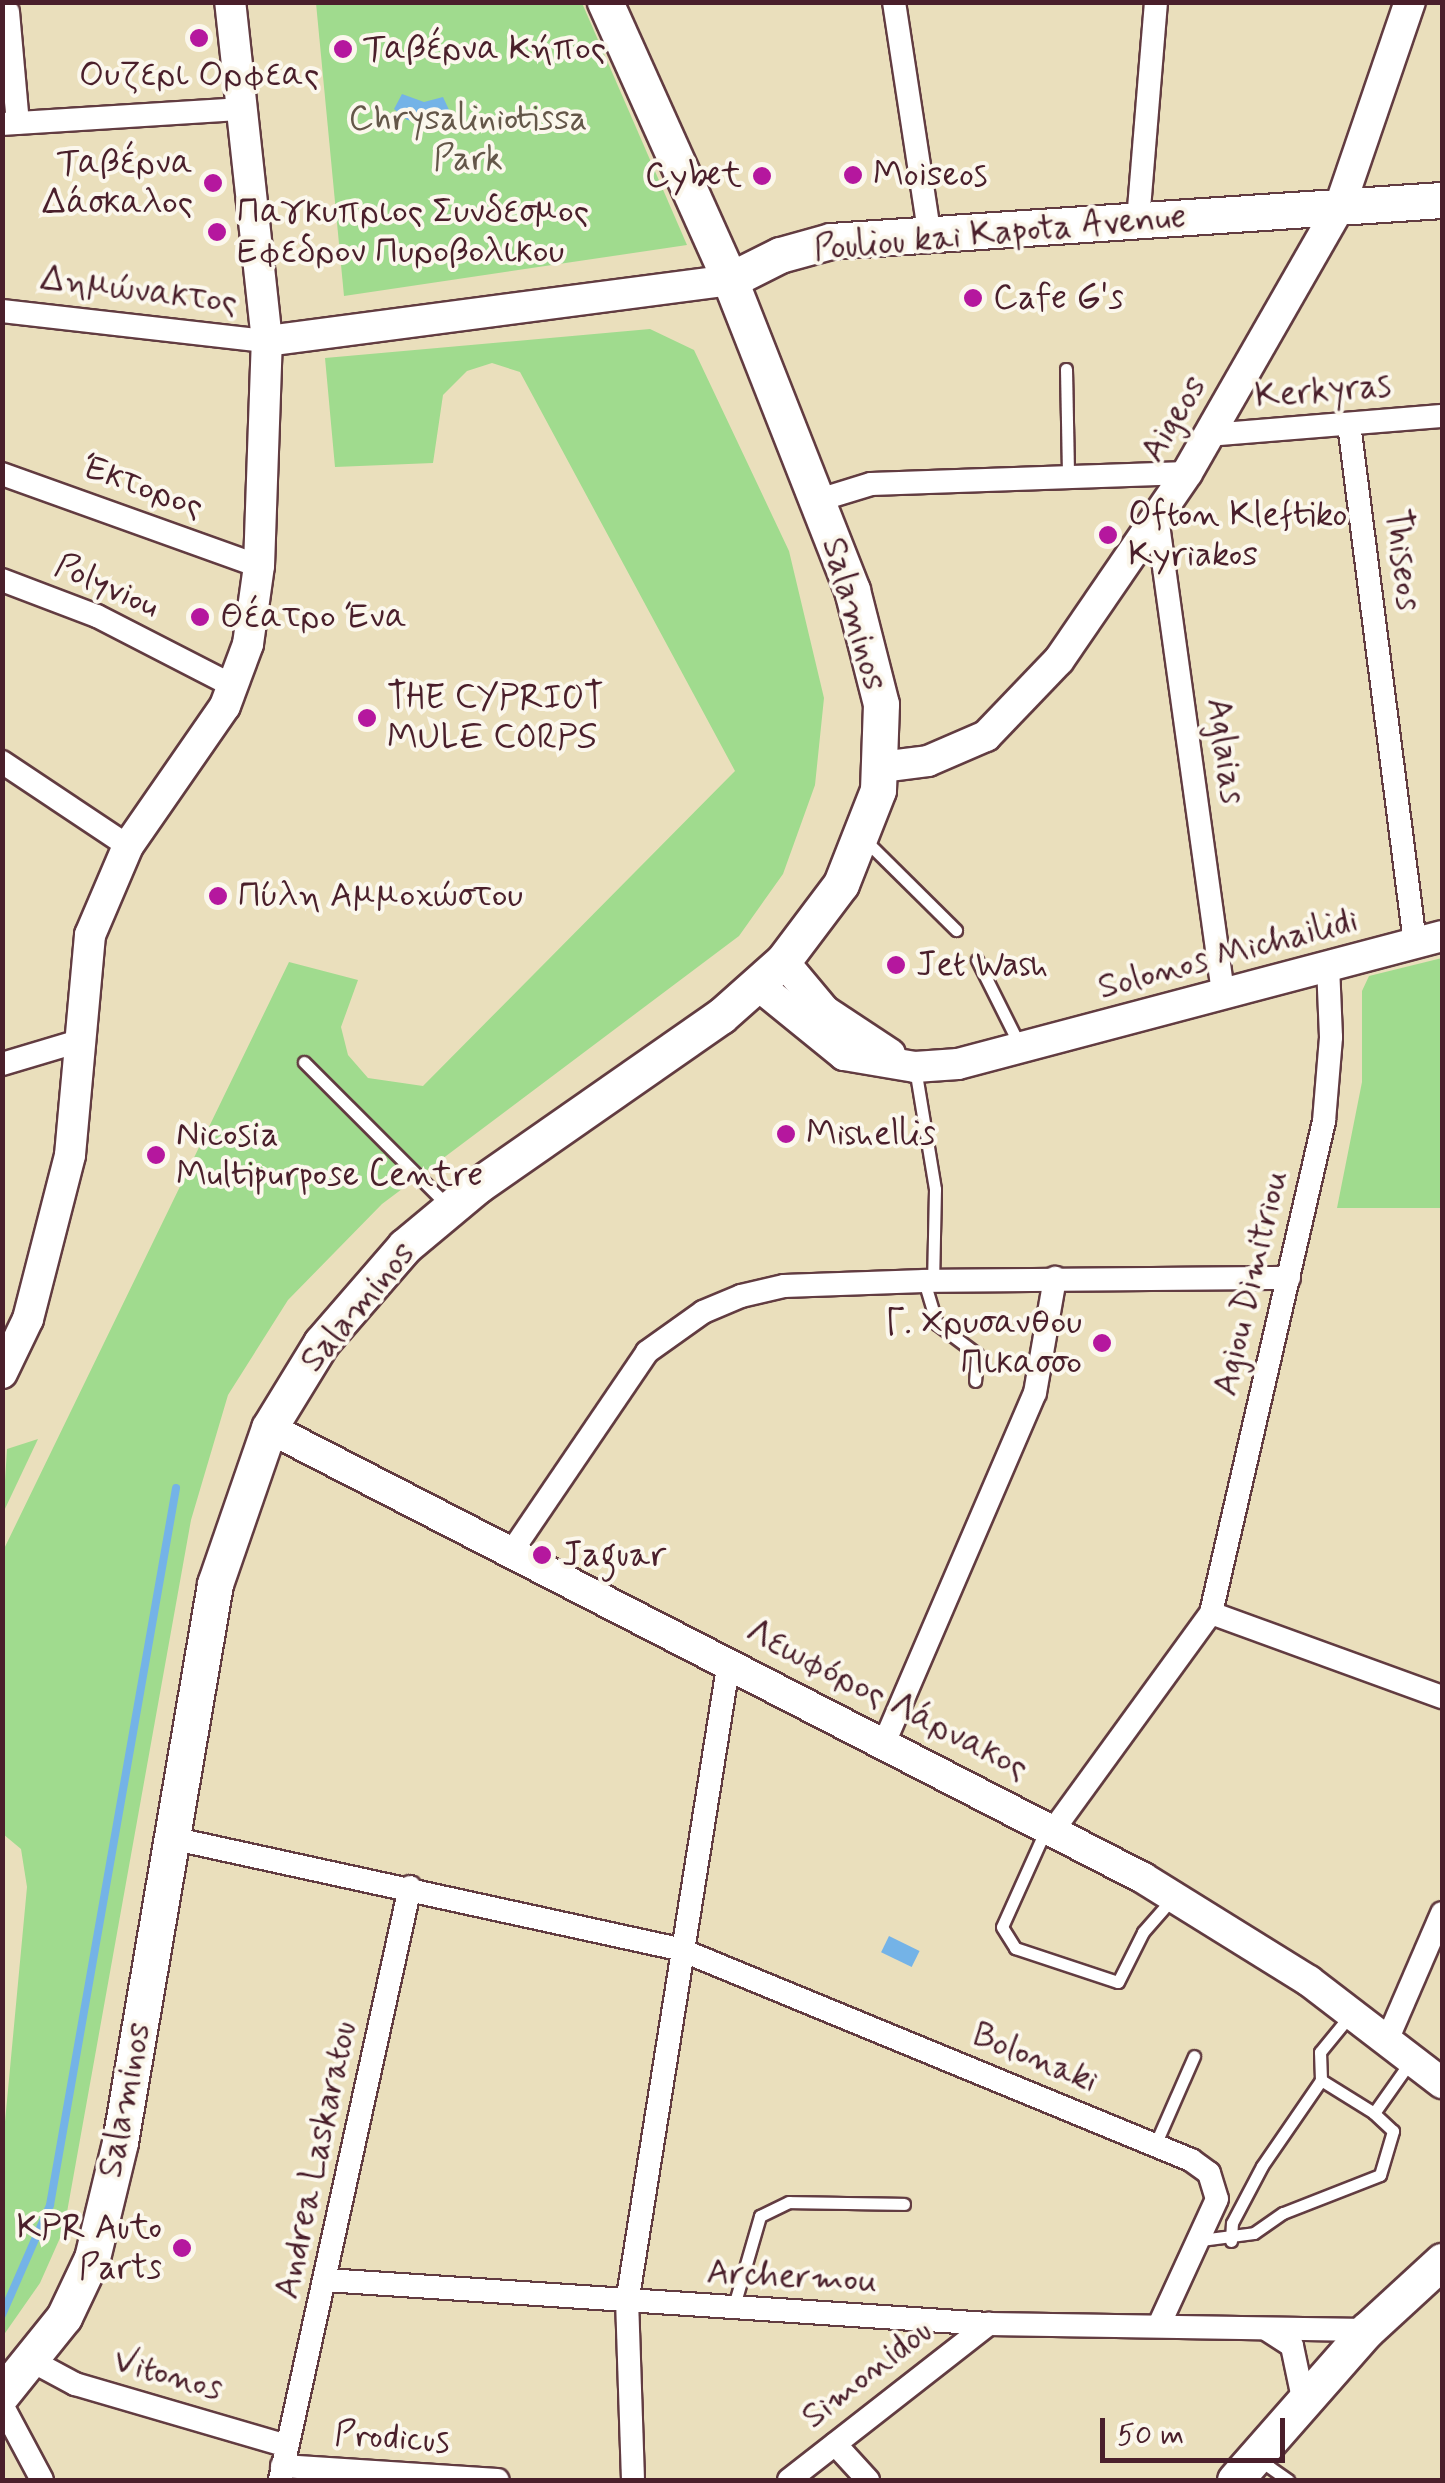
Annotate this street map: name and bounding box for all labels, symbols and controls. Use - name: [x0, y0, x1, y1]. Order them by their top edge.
- marker: Ουζερι Ορφεας: [188, 27, 210, 49]
- place label: Ταβέρνα Κήπος: [363, 28, 606, 70]
- marker: Ταβέρνα Κήπος: [332, 38, 354, 60]
- place label: Ουζερι Ορφεας: [79, 54, 319, 96]
- park label: Chrysaliniotissa Park: [348, 98, 588, 180]
- place label: Ταβέρνα Δάσκαλος: [42, 142, 193, 224]
- place label: Moiseos: [873, 154, 988, 196]
- place label: Cybet: [645, 155, 742, 197]
- marker: Moiseos: [842, 164, 864, 186]
- marker: Cybet: [751, 165, 773, 187]
- marker: Ταβέρνα Δάσκαλος: [202, 172, 224, 194]
- place label: Παγκυπριος Συνδεσμος Εφεδρον Πυροβολικου: [237, 191, 589, 273]
- street label: Pouliou kai Kapota Avenue: [809, 196, 1191, 270]
- marker: Παγκυπριος Συνδεσμος Εφεδρον Πυροβολικου: [206, 221, 228, 243]
- street label: Δημώνακτος: [38, 258, 240, 324]
- place label: Cafe G's: [993, 277, 1123, 319]
- marker: Cafe G's: [962, 287, 984, 309]
- street label: Kerkyras: [1253, 364, 1393, 418]
- street label: Aigeos: [1132, 368, 1216, 470]
- street label: Έκτορος: [77, 446, 209, 528]
- place label: Ofton Kleftiko Kyriakos: [1128, 494, 1347, 576]
- street label: Thiseos: [1375, 507, 1429, 613]
- marker: Ofton Kleftiko Kyriakos: [1097, 524, 1119, 546]
- street label: Salaminos: [812, 533, 896, 695]
- street label: Polyviou: [48, 544, 166, 628]
- place label: Θέατρο Ένα: [220, 596, 407, 638]
- marker: Θέατρο Ένα: [189, 606, 211, 628]
- place label: THE CYPRIOT MULE CORPS: [387, 677, 606, 759]
- street label: Aglaias: [1197, 695, 1253, 807]
- marker: THE CYPRIOT MULE CORPS: [356, 707, 378, 729]
- place label: Πύλη Αμμοχώστου: [238, 875, 523, 917]
- marker: Πύλη Αμμοχώστου: [207, 885, 229, 907]
- street label: Solonos Michailidi: [1094, 899, 1362, 1009]
- place label: Jet Wash: [916, 944, 1054, 986]
- marker: Jet Wash: [885, 954, 907, 976]
- place label: Mishellis: [806, 1113, 936, 1155]
- place label: Nicosia Multipurpose Centre: [176, 1114, 477, 1196]
- marker: Mishellis: [775, 1123, 797, 1145]
- marker: Nicosia Multipurpose Centre: [145, 1144, 167, 1166]
- street label: Agiou Dimitriou: [1205, 1169, 1297, 1397]
- street label: Salaminos: [291, 1233, 425, 1381]
- place label: Γ. Χρυσανθου Πικασσο: [885, 1302, 1082, 1384]
- marker: Γ. Χρυσανθου Πικασσο: [1091, 1332, 1113, 1354]
- place label: Jaguar: [562, 1534, 666, 1576]
- marker: Jaguar: [531, 1544, 553, 1566]
- street label: Λεωφόρος Λάρνακος: [739, 1611, 1035, 1789]
- street label: Bolonaki: [966, 2014, 1104, 2102]
- street label: Andrea Laskaratou: [266, 2017, 366, 2303]
- street label: Salaminos: [89, 2019, 161, 2181]
- place label: KPR Auto Parts: [16, 2207, 162, 2289]
- marker: KPR Auto Parts: [171, 2237, 193, 2259]
- street label: Archermou: [706, 2252, 878, 2302]
- street label: Simonidou: [794, 2310, 940, 2438]
- street label: Vitonos: [109, 2339, 227, 2411]
- scale bar: [1105, 2398, 1290, 2460]
- street label: Prodicus: [333, 2413, 451, 2463]
- text: 50 m: [1117, 2416, 1184, 2455]

